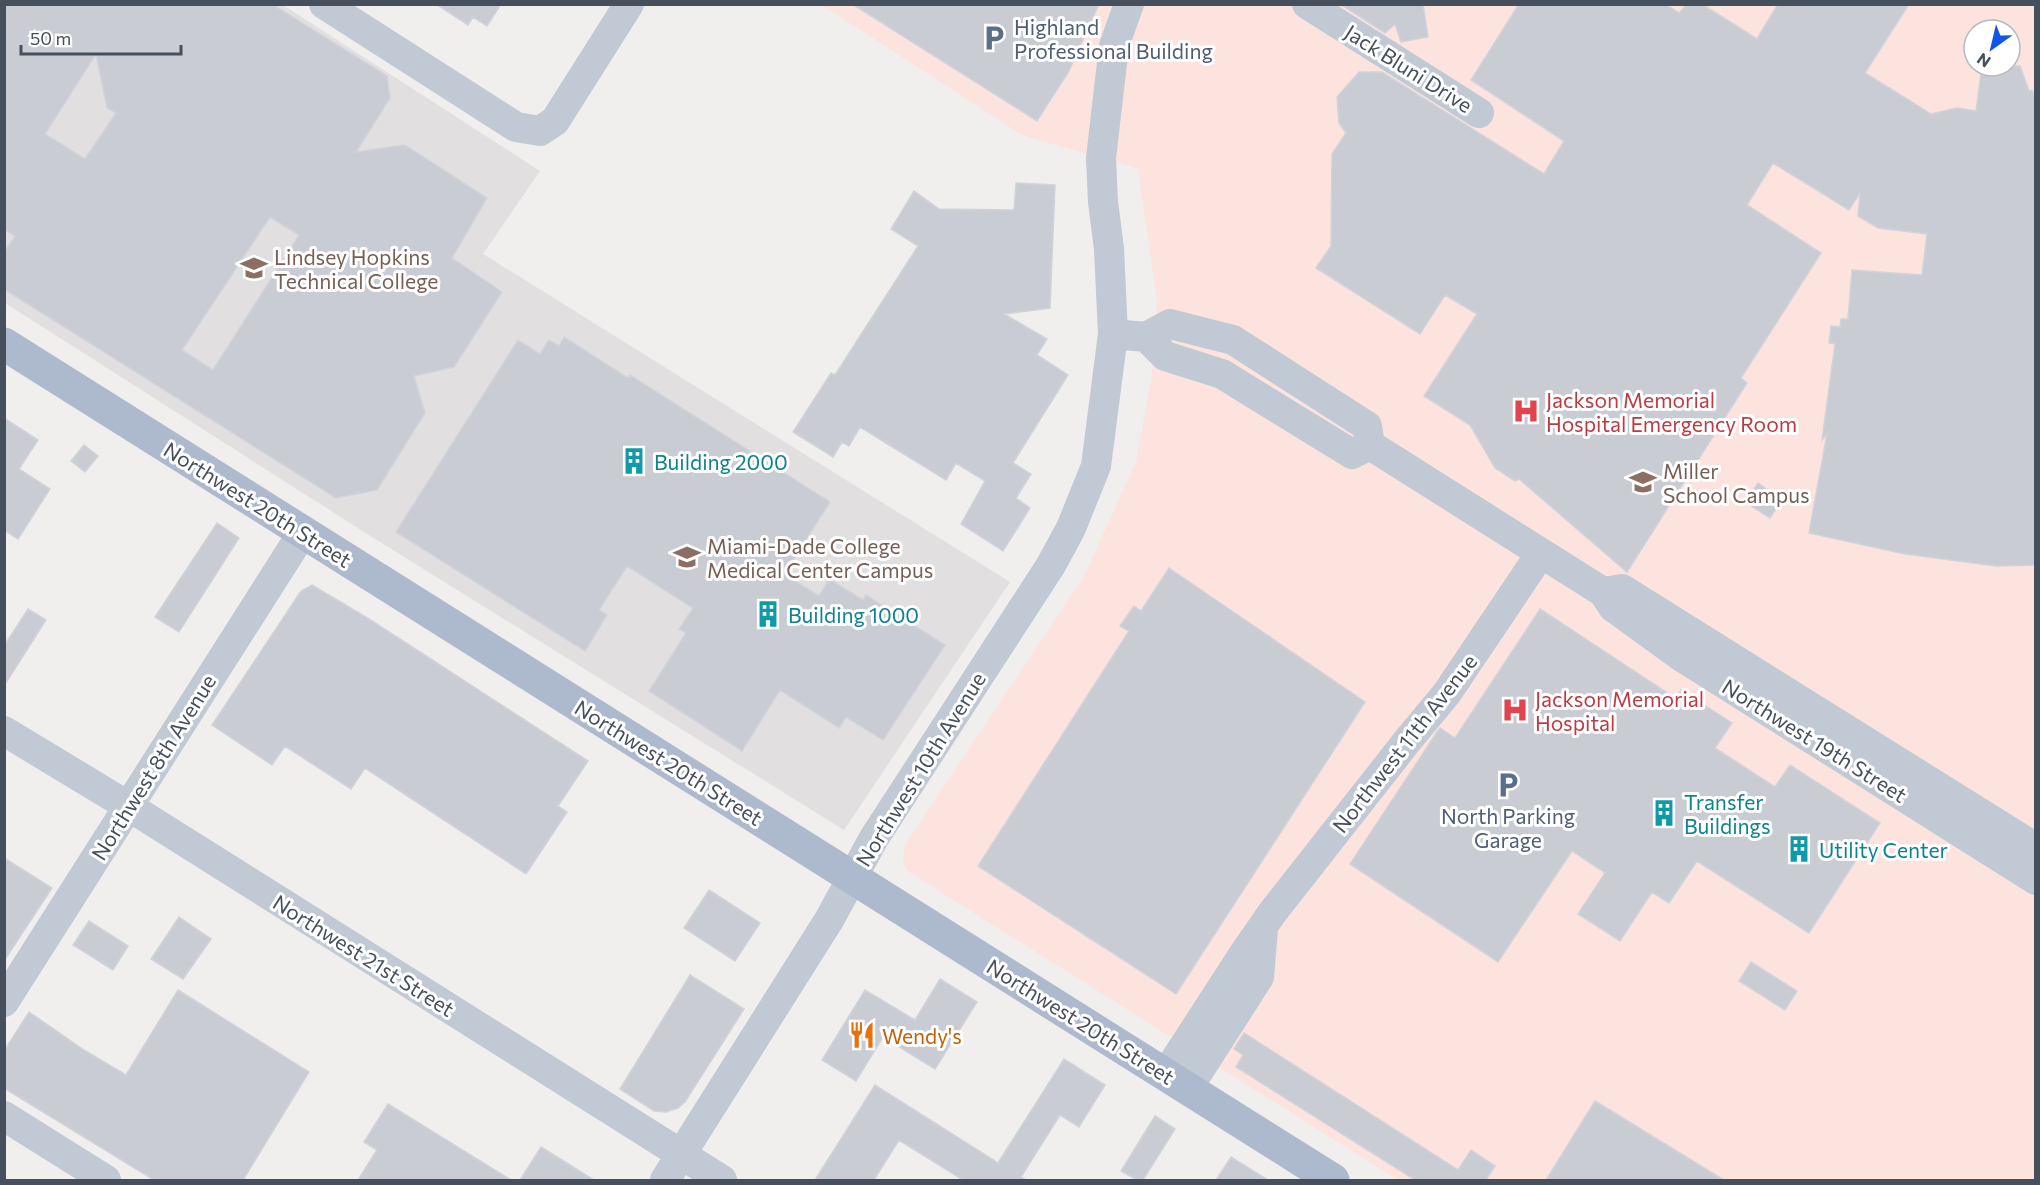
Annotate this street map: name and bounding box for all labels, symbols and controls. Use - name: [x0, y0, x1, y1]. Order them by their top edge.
- place label: Highland Professional Building: [1014, 14, 1213, 63]
- scale bar: [21, 18, 182, 56]
- north arrow: [1962, 18, 2022, 78]
- street label: Jack Bluni Drive: [1341, 19, 1477, 117]
- parking icon: Highland Professional Building: [979, 23, 1009, 53]
- text: 50 m: [30, 27, 71, 49]
- text: N: [1973, 50, 1994, 72]
- place label: Lindsey Hopkins Technical College: [274, 244, 438, 293]
- school or university icon: Lindsey Hopkins Technical College: [239, 253, 269, 283]
- place label: Jackson Memorial Hospital Emergency Room: [1546, 387, 1797, 436]
- hospital icon: Jackson Memorial Hospital Emergency Room: [1511, 396, 1541, 426]
- street label: Northwest 20th Street: [160, 436, 356, 572]
- building icon: Building 2000: [619, 446, 649, 476]
- place label: Building 2000: [654, 449, 788, 474]
- place label: Miller School Campus: [1663, 458, 1810, 507]
- school or university icon: Miller School Campus: [1628, 467, 1658, 497]
- place label: Miami-Dade College Medical Center Campus: [707, 533, 933, 582]
- school or university icon: Miami-Dade College Medical Center Campus: [672, 542, 702, 572]
- building icon: Building 1000: [753, 599, 783, 629]
- place label: Building 1000: [788, 602, 919, 627]
- street label: Northwest 11th Avenue: [1327, 649, 1481, 837]
- street label: Northwest 10th Avenue: [850, 667, 990, 871]
- street label: Northwest 8th Avenue: [86, 670, 220, 864]
- street label: Northwest 19th Street: [1718, 673, 1912, 807]
- place label: Jackson Memorial Hospital: [1535, 686, 1704, 735]
- street label: Northwest 20th Street: [571, 694, 767, 830]
- hospital icon: Jackson Memorial Hospital: [1500, 695, 1530, 725]
- parking icon: North Parking Garage: [1493, 770, 1523, 800]
- place label: Transfer Buildings: [1684, 789, 1771, 838]
- building icon: Transfer Buildings: [1649, 798, 1679, 828]
- place label: North Parking Garage: [1441, 803, 1575, 852]
- building icon: Utility Center: [1784, 834, 1814, 864]
- place label: Utility Center: [1819, 837, 1948, 862]
- street label: Northwest 21st Street: [269, 889, 459, 1021]
- street label: Northwest 20th Street: [983, 953, 1179, 1089]
- restaurant icon: Wendy's: [847, 1020, 877, 1050]
- place label: Wendy's: [882, 1023, 962, 1048]

